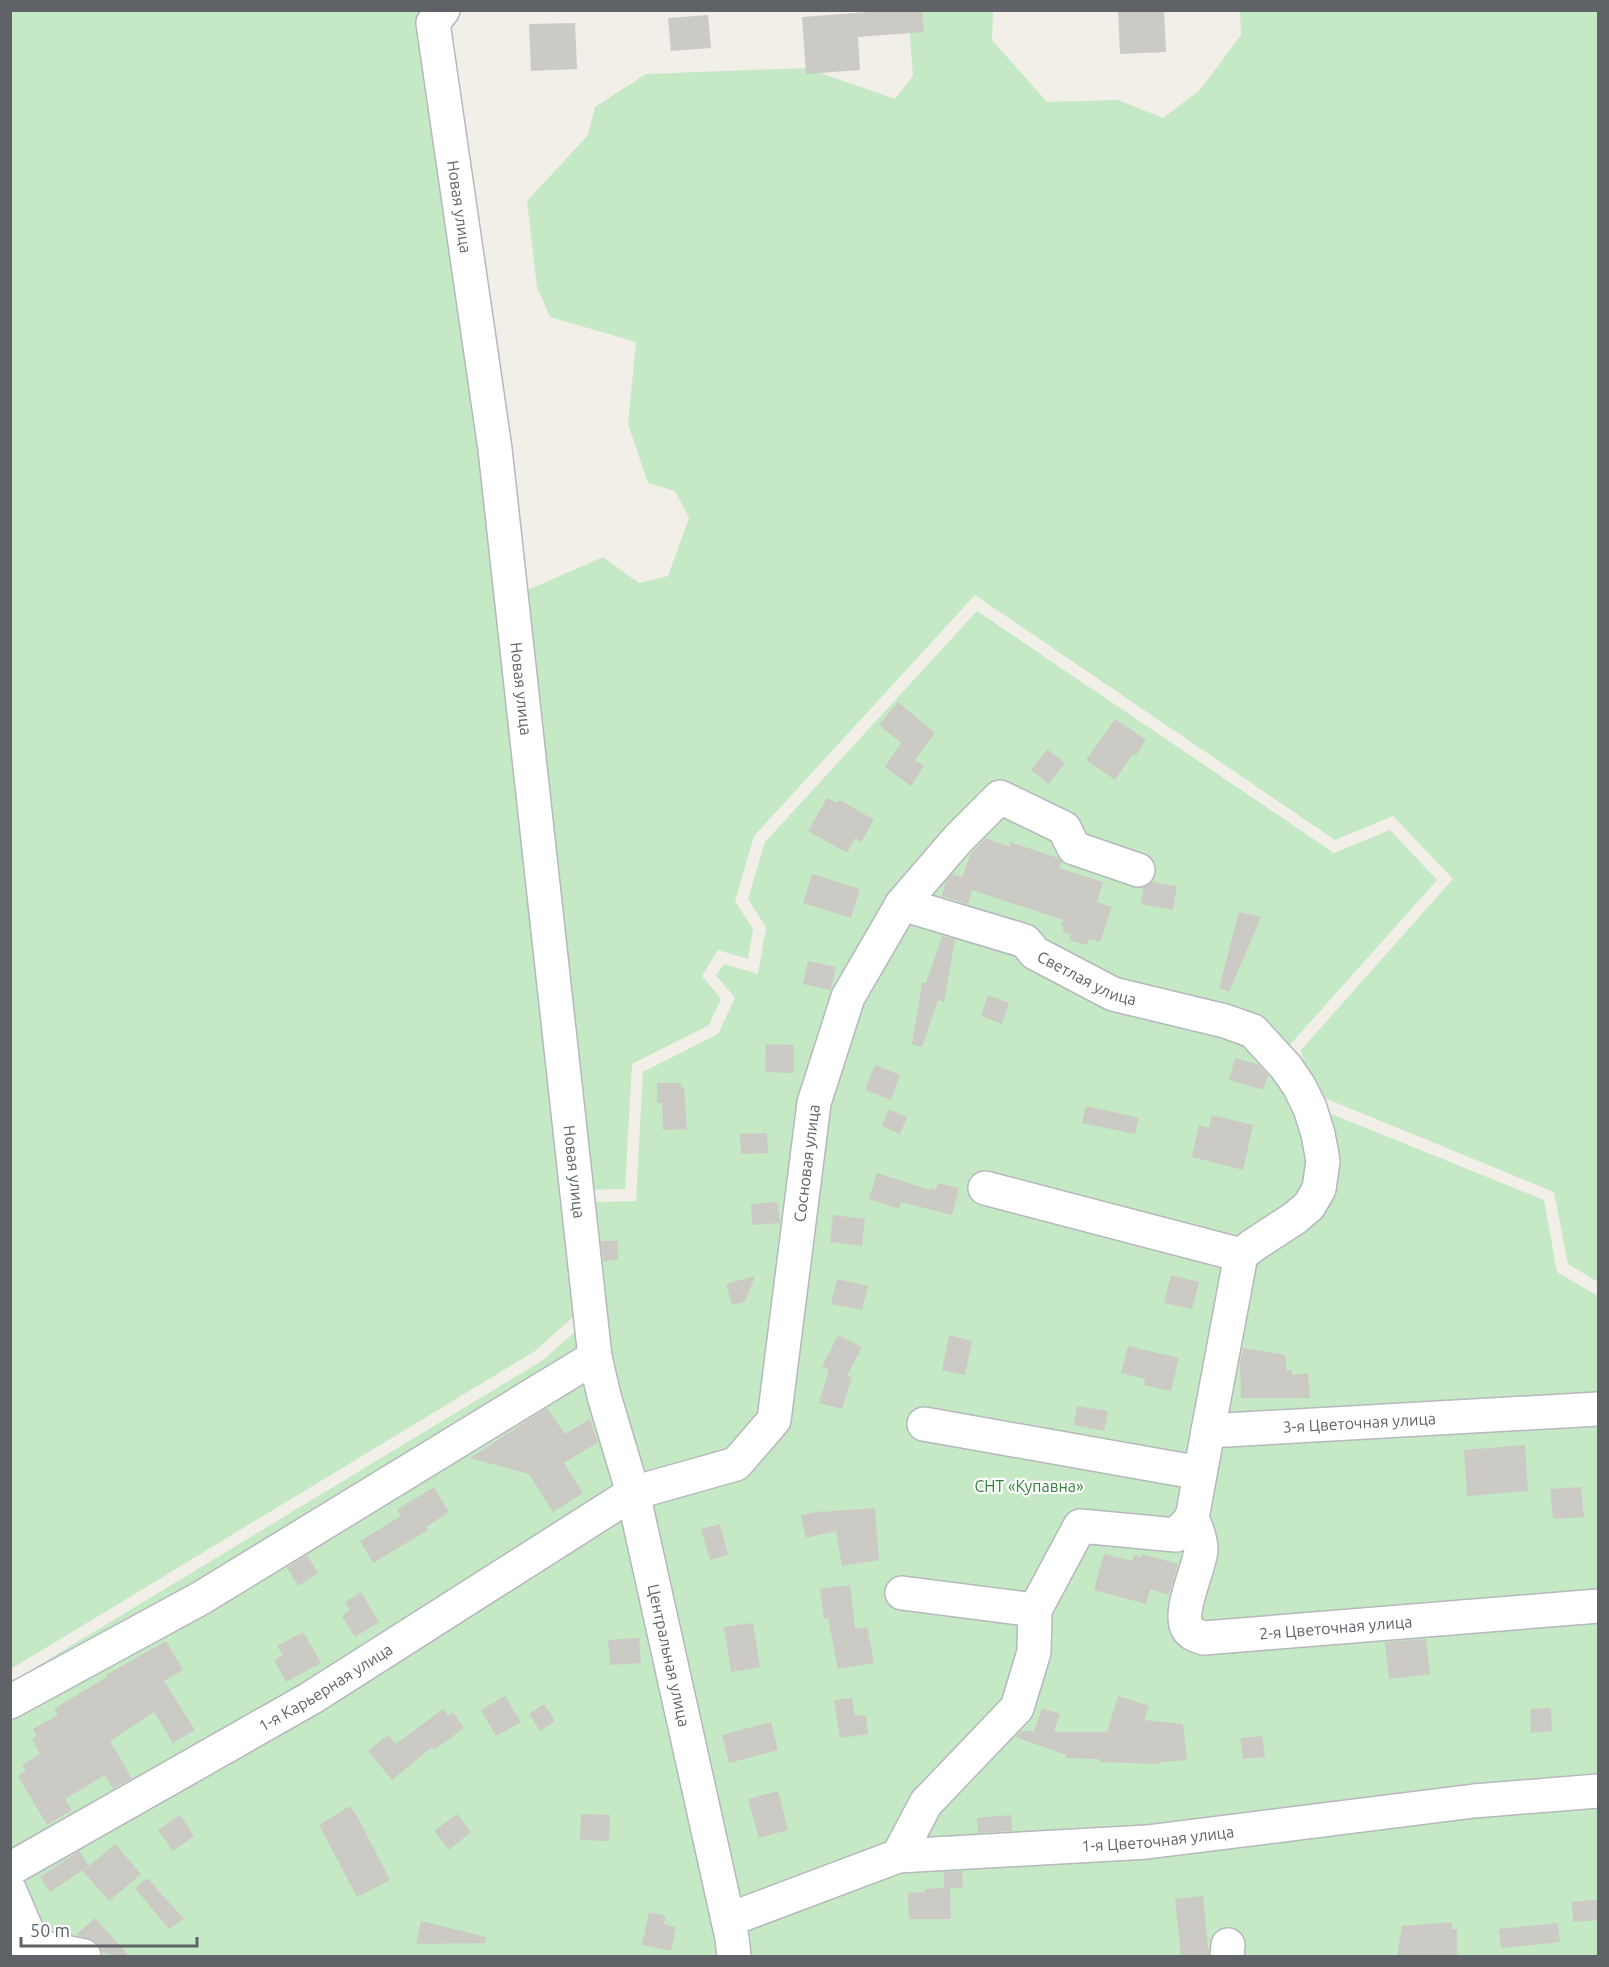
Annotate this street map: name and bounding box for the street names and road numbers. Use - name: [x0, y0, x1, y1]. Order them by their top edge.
- street label: Новая улица: [444, 159, 475, 254]
- street label: Новая улица: [507, 641, 535, 736]
- street label: Светлая улица: [1034, 947, 1138, 1008]
- street label: Сосновая улица: [790, 1103, 823, 1223]
- street label: Новая улица: [561, 1124, 589, 1219]
- street label: 3-я Цветочная улица: [1282, 1409, 1436, 1436]
- street label: Центральная улица: [645, 1582, 694, 1728]
- street label: 2-я Цветочная улица: [1259, 1612, 1413, 1642]
- street label: 1-я Карьерная улица: [255, 1640, 396, 1735]
- street label: 1-я Цветочная улица: [1081, 1822, 1235, 1855]

